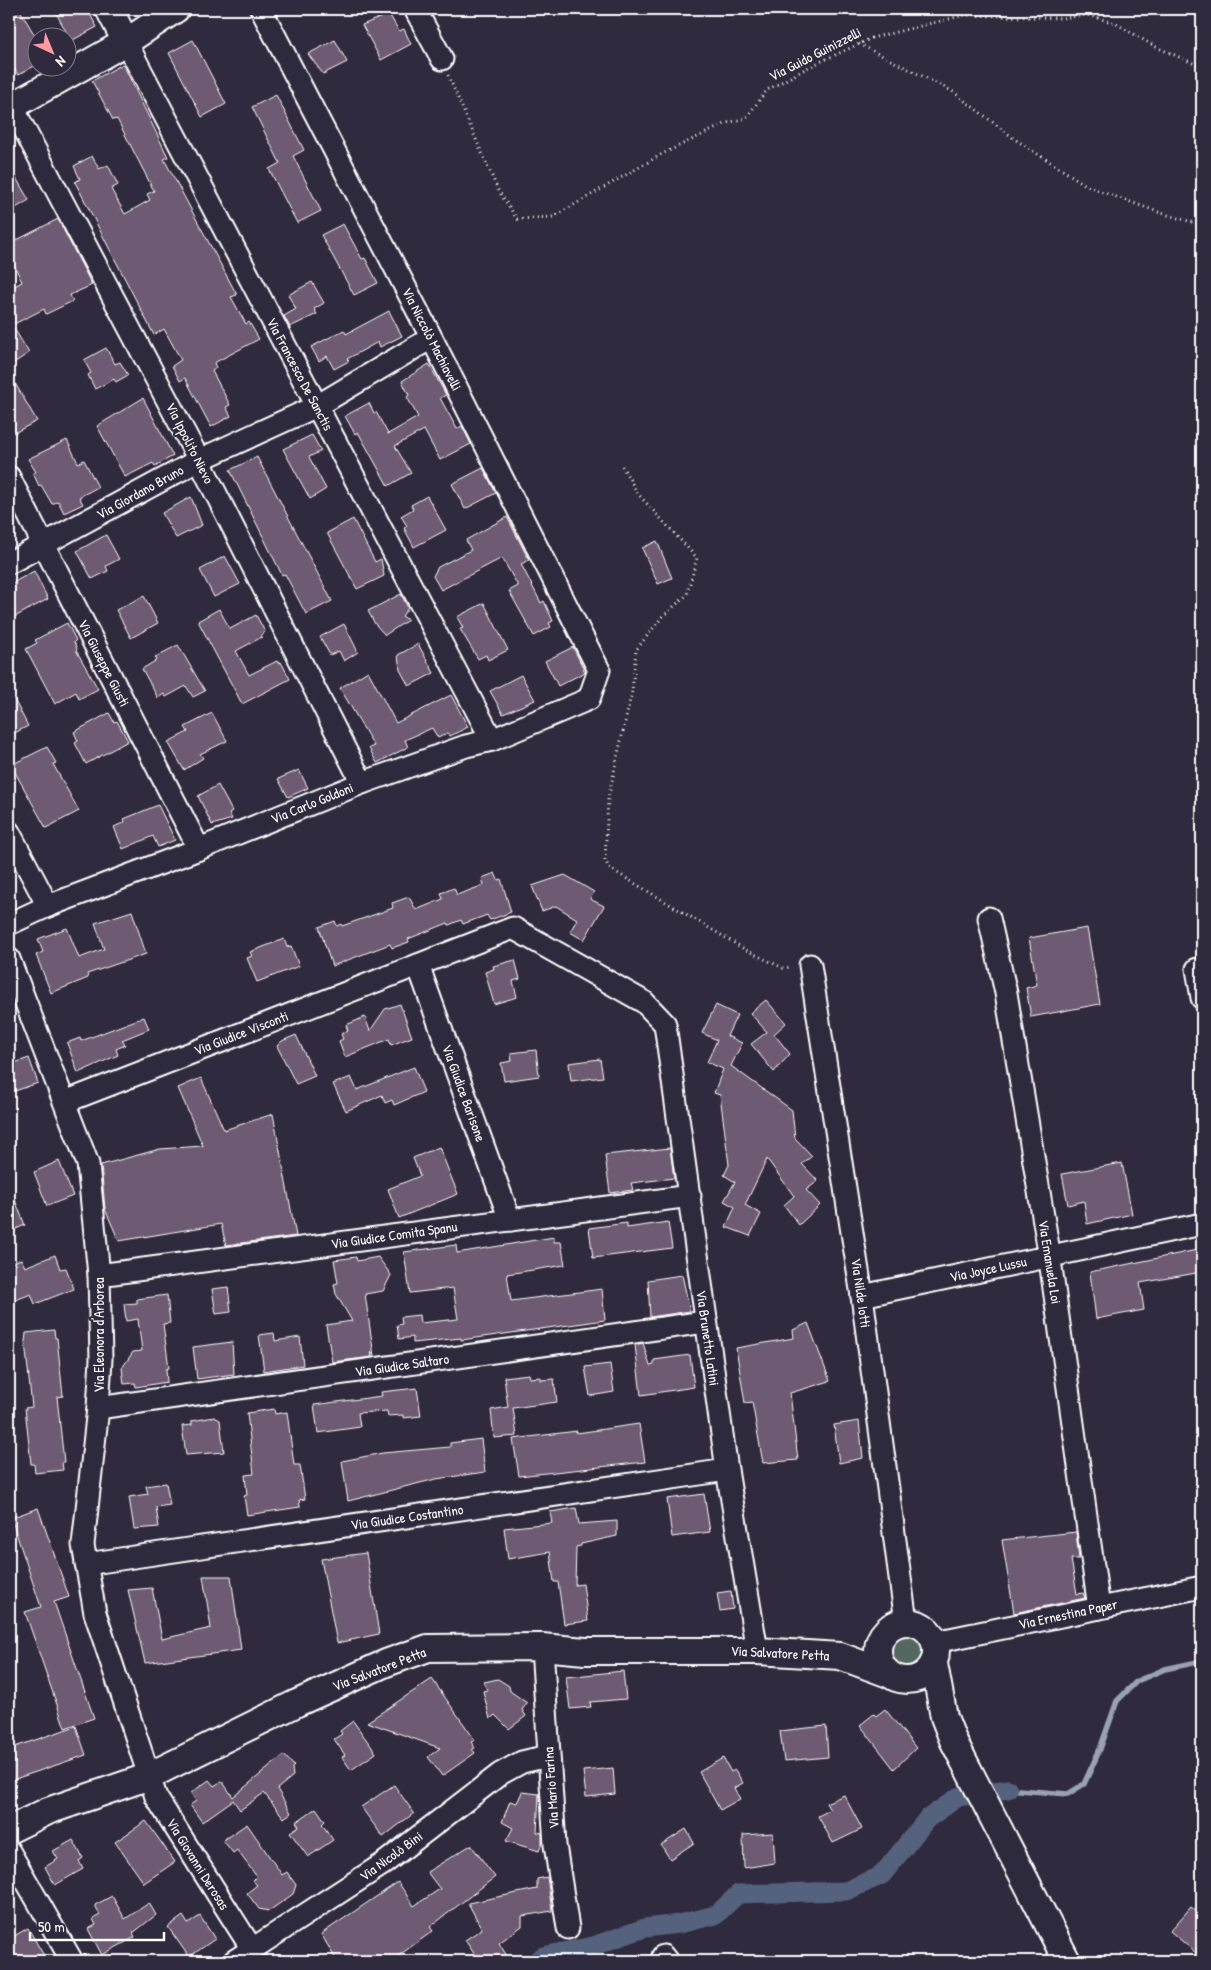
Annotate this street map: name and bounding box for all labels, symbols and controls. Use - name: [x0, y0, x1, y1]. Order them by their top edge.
- street label: Via Guido Guinizzelli: [765, 22, 864, 85]
- north arrow: [28, 28, 78, 78]
- text: N: [52, 52, 71, 72]
- street label: Via Niccolò Machiavelli: [398, 284, 467, 394]
- street label: Via Francesco De Sanctis: [263, 314, 338, 434]
- street label: Via Ippolito Nievo: [161, 399, 219, 487]
- street label: Via Giordano Bruno: [93, 460, 187, 523]
- street label: Via Giuseppe Giusti: [73, 616, 135, 710]
- street label: Via Carlo Goldoni: [268, 777, 356, 828]
- street label: Via Giudice Visconti: [191, 1006, 291, 1059]
- street label: Via Giudice Barisone: [438, 1042, 491, 1144]
- street label: Via Giudice Comita Spanu: [330, 1216, 459, 1254]
- street label: Via Emanuela Loi: [1034, 1219, 1067, 1305]
- street label: Via Joyce Lussu: [948, 1251, 1029, 1287]
- street label: Via Nilde Iotti: [847, 1257, 876, 1329]
- street label: Via Eleonora d'Arborea: [89, 1277, 108, 1392]
- street label: Via Brunetto Latini: [692, 1289, 725, 1387]
- street label: Via Giudice Saltaro: [354, 1348, 451, 1381]
- street label: Via Giudice Costantino: [350, 1499, 465, 1534]
- street label: Via Ernestina Paper: [1017, 1594, 1120, 1634]
- street label: Via Salvatore Petta: [730, 1640, 830, 1665]
- street label: Via Salvatore Petta: [329, 1642, 429, 1695]
- street label: Via Mario Farina: [538, 1746, 563, 1830]
- street label: Via Giovanni Derosas: [163, 1814, 234, 1913]
- street label: Via Nicolò Bini: [355, 1826, 426, 1885]
- scale bar: [30, 1910, 164, 1942]
- text: 50 m: [38, 1916, 65, 1937]

